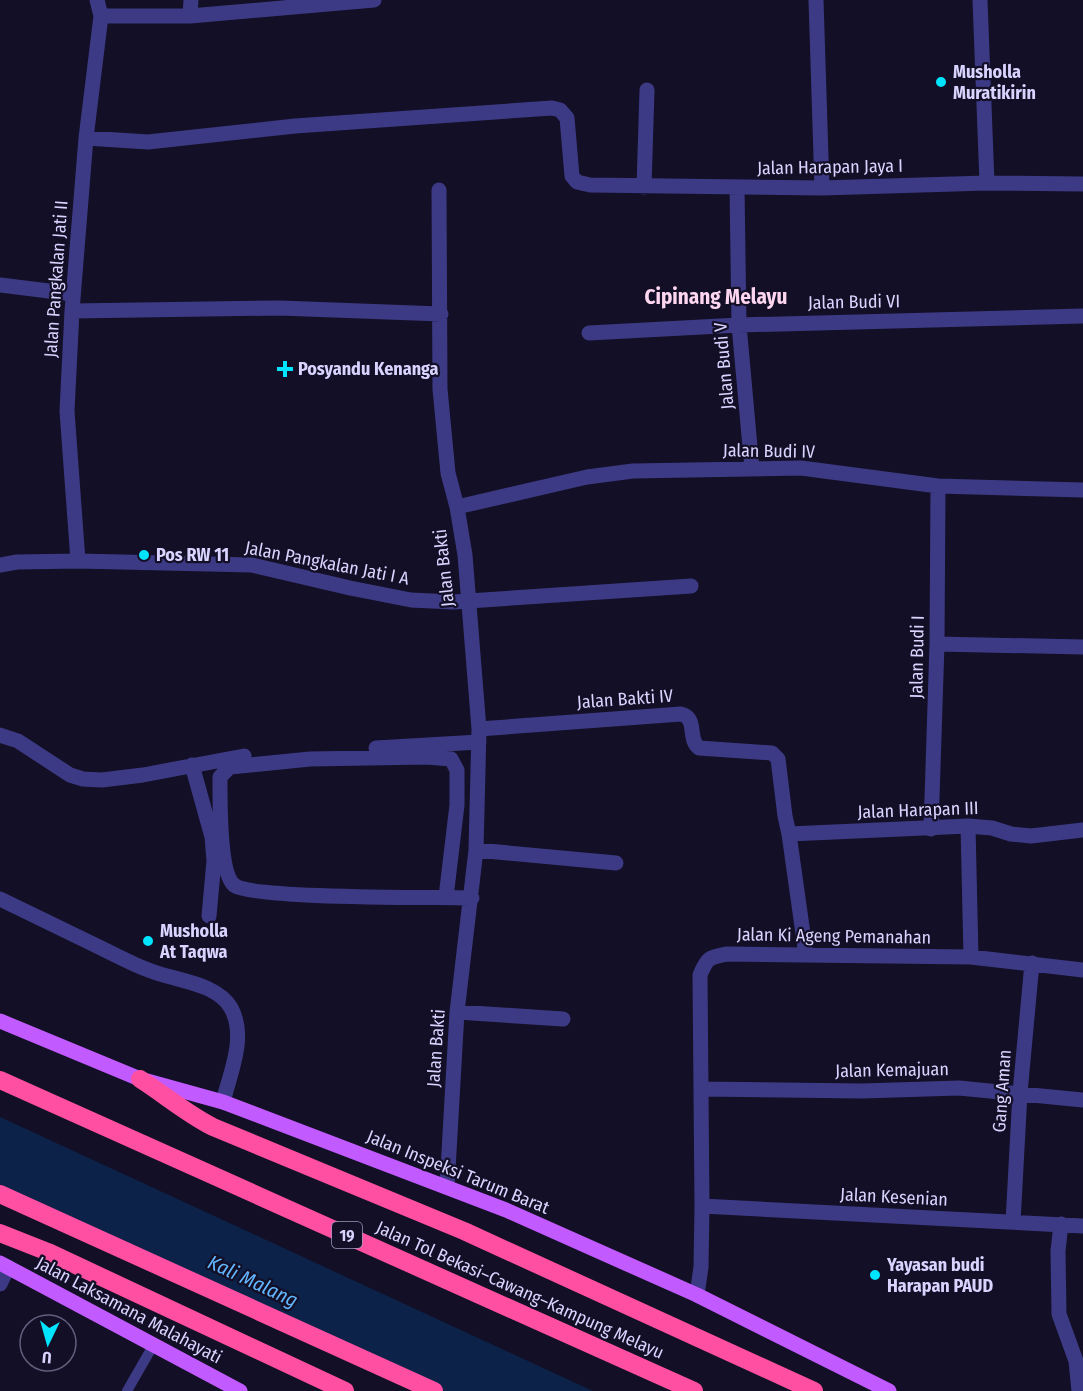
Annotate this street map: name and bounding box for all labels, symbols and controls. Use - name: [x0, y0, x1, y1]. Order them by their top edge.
- place label: Musholla Muratikirin: [953, 61, 1036, 104]
- marker: Musholla Muratikirin: [934, 75, 948, 89]
- street label: Jalan Harapan Jaya I: [757, 155, 903, 179]
- street label: Jalan Pangkalan Jati II: [40, 200, 72, 358]
- district label: Cipinang Melayu: [645, 284, 787, 310]
- street label: Jalan Budi VI: [808, 290, 900, 314]
- street label: Jalan Budi V: [709, 321, 739, 411]
- place label: Posyandu Kenanga: [298, 358, 439, 380]
- marker: Posyandu Kenanga: [276, 360, 294, 378]
- street label: Jalan Budi IV: [723, 439, 816, 463]
- street label: Jalan Bakti: [429, 528, 459, 608]
- street label: Jalan Pangkalan Jati I A: [243, 536, 411, 590]
- place label: Pos RW 11: [156, 544, 229, 566]
- marker: Pos RW 11: [137, 548, 151, 562]
- street label: Jalan Budi I: [905, 615, 929, 699]
- street label: Jalan Bakti IV: [576, 685, 675, 713]
- street label: Jalan Harapan III: [857, 797, 979, 823]
- place label: Musholla At Taqwa: [159, 920, 228, 963]
- street label: Jalan Ki Ageng Pemanahan: [737, 923, 931, 949]
- marker: Musholla At Taqwa: [141, 934, 155, 948]
- street label: Jalan Bakti: [422, 1008, 450, 1088]
- street label: Gang Aman: [988, 1049, 1016, 1133]
- street label: Jalan Kemajuan: [835, 1058, 949, 1082]
- street label: Jalan Inspeksi Tarum Barat: [363, 1125, 553, 1219]
- street label: Jalan Kesenian: [840, 1183, 948, 1211]
- street label: Jalan Tol Bekasi–Cawang–Kampung Melayu: [373, 1216, 667, 1364]
- road number: 19: [332, 1222, 362, 1248]
- water label: Kali Malang: [204, 1250, 302, 1312]
- street label: Jalan Laksamana Malahayati: [32, 1252, 226, 1368]
- place label: Yayasan budi Harapan PAUD: [886, 1254, 993, 1297]
- marker: Yayasan budi Harapan PAUD: [868, 1268, 882, 1282]
- north arrow: [18, 1313, 78, 1373]
- text: U: [41, 1348, 52, 1367]

